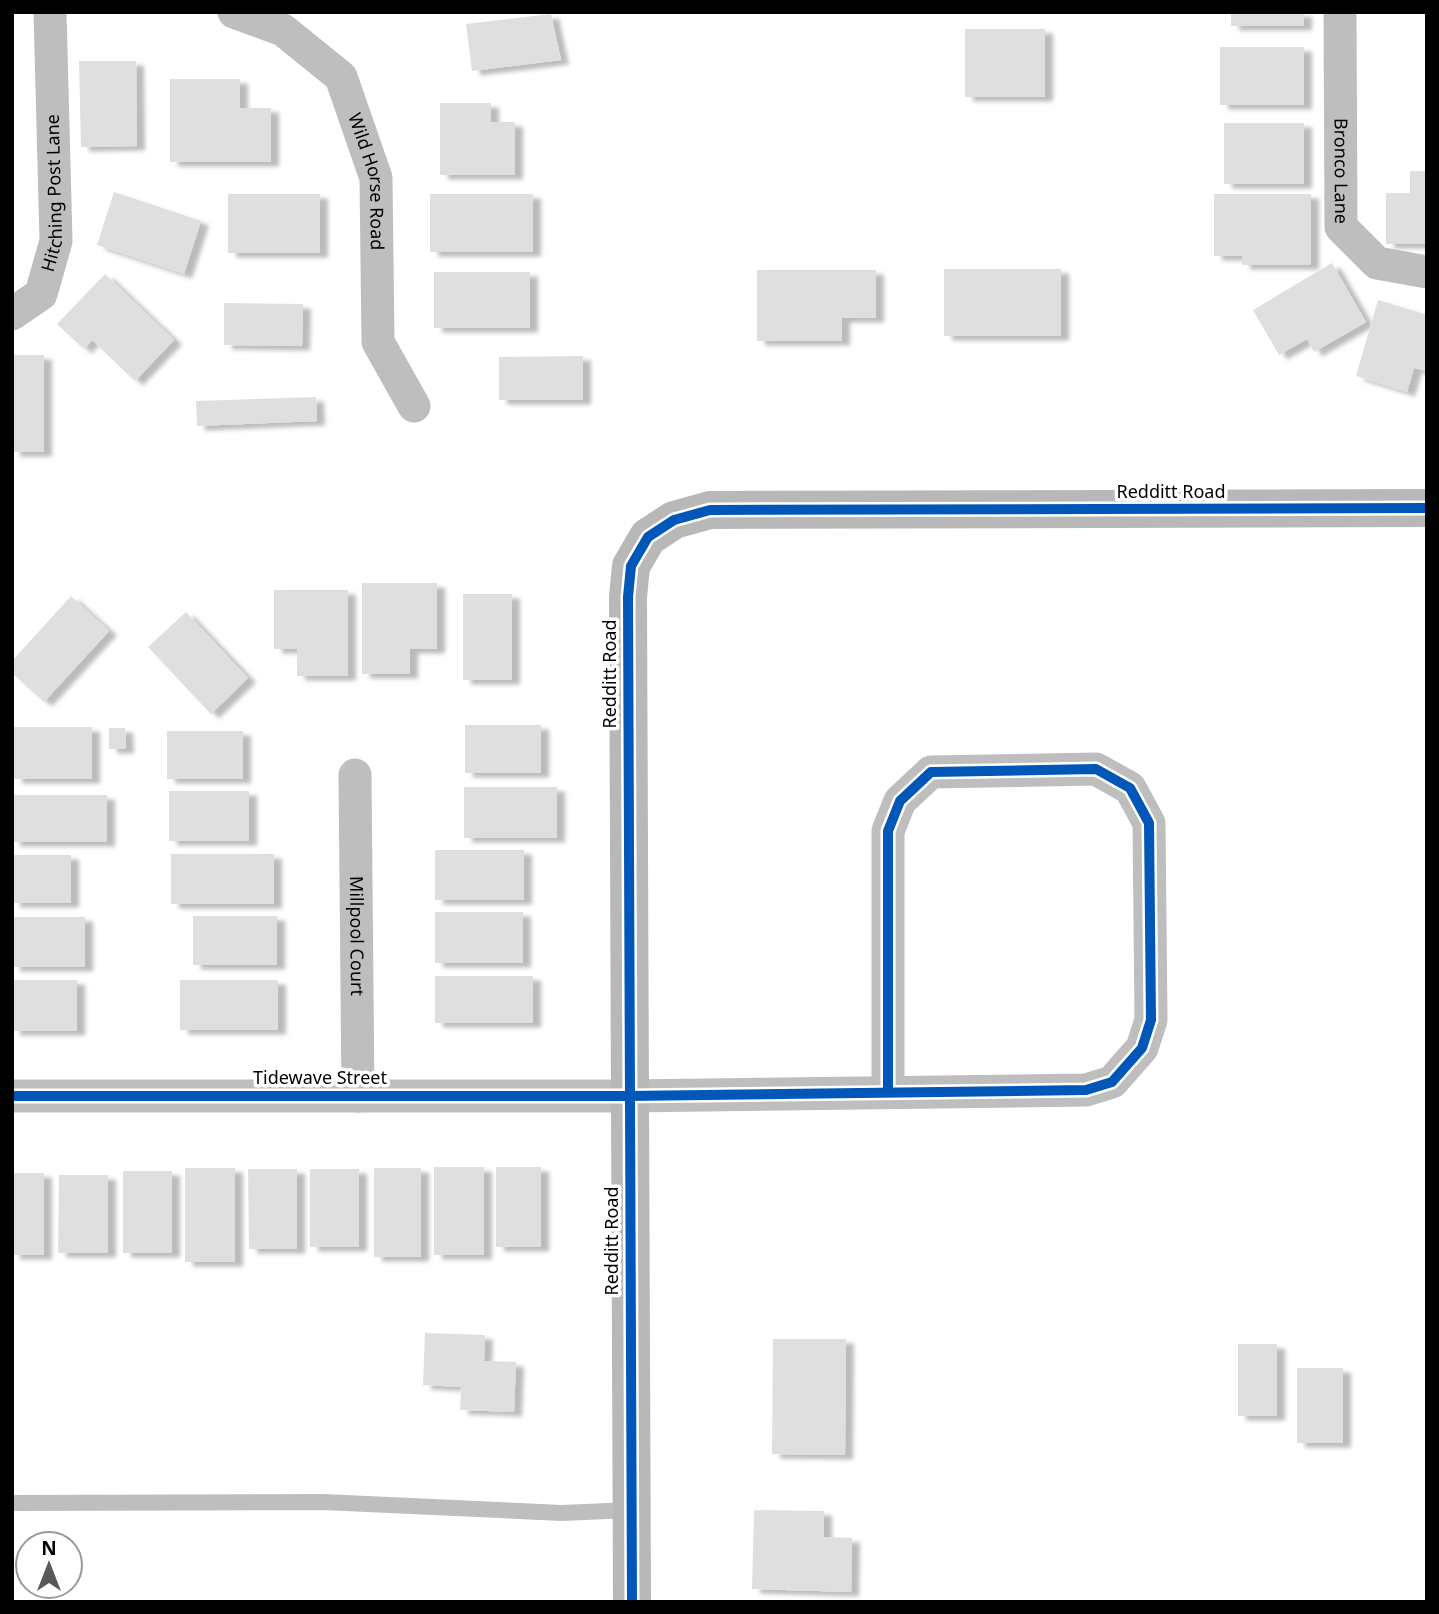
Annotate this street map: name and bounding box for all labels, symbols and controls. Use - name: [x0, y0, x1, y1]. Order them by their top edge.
- street label: Wild Horse Road: [343, 110, 390, 251]
- street label: Hitching Post Lane: [35, 114, 67, 274]
- street label: Bronco Lane: [1329, 118, 1354, 224]
- street label: Redditt Road: [1116, 479, 1226, 503]
- street label: Redditt Road: [597, 619, 621, 729]
- street label: Millpool Court: [345, 876, 370, 997]
- street label: Tidewave Street: [253, 1065, 387, 1089]
- street label: Redditt Road: [599, 1186, 623, 1296]
- north arrow: [14, 1530, 84, 1600]
- text: N: [41, 1535, 57, 1561]

